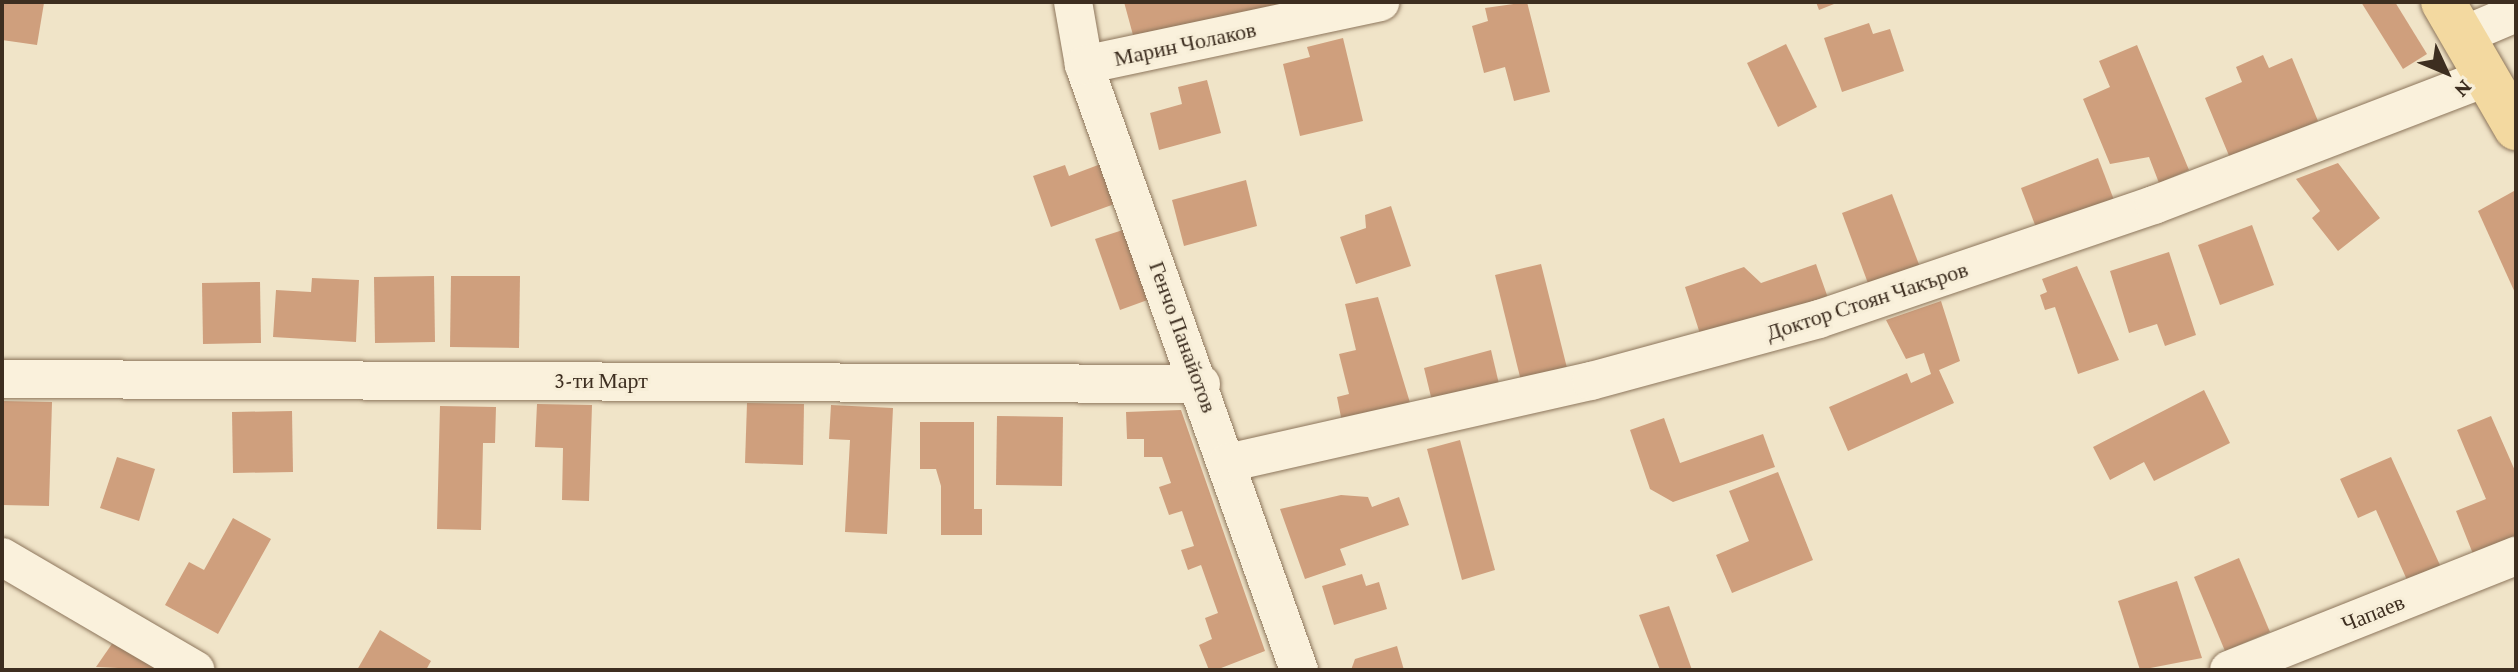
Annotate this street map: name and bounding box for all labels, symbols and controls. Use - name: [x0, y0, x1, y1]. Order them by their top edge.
- street label: Марин Чолаков: [1111, 16, 1259, 72]
- north arrow: [2406, 32, 2486, 112]
- text: N: [2449, 75, 2478, 103]
- street label: Доктор Стоян Чакъров: [1763, 256, 1971, 346]
- street label: Генчо Панайотов: [1143, 258, 1223, 416]
- street label: 3-ти Март: [554, 368, 648, 394]
- street label: Чапаев: [2338, 588, 2408, 638]

